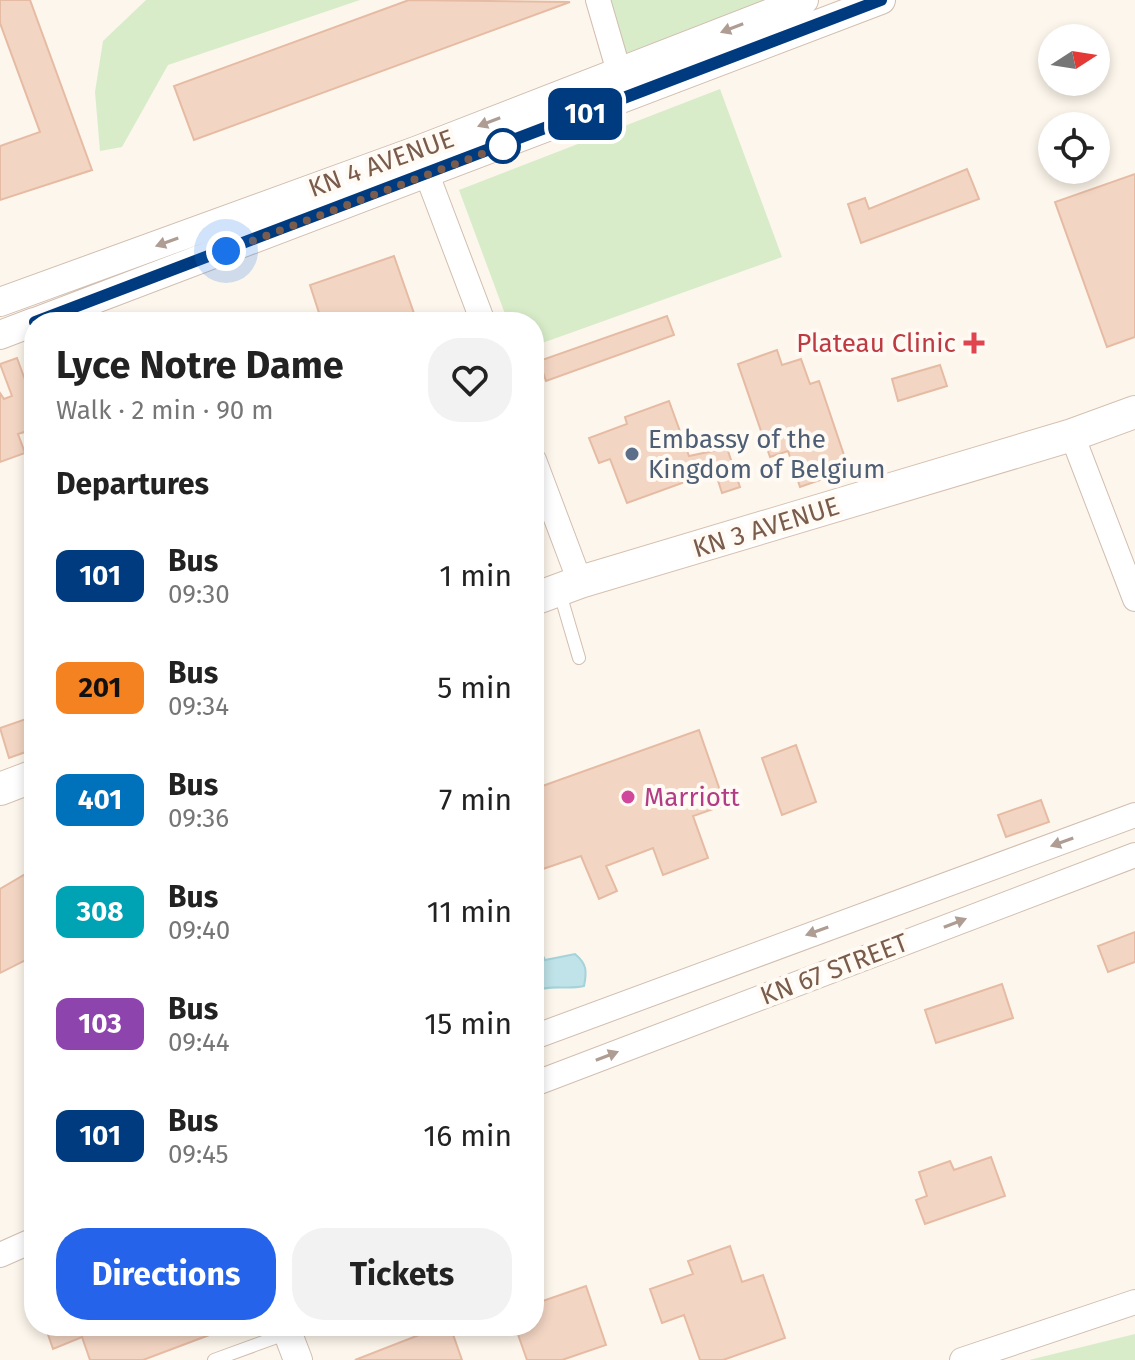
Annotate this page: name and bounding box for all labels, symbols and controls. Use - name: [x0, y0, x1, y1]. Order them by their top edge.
- one-way arrow: [720, 22, 744, 35]
- north arrow: [1038, 24, 1110, 96]
- map controls: [1038, 24, 1110, 184]
- line badge: 101: [539, 88, 631, 140]
- text: 101: [564, 97, 606, 130]
- button: locate: [1038, 112, 1110, 184]
- one-way arrow: [477, 116, 501, 129]
- street label: KN 4 AVENUE: [304, 123, 458, 204]
- unlabelled marker: [486, 129, 520, 163]
- your location: [206, 231, 246, 271]
- one-way arrow: [154, 236, 178, 248]
- place label: Plateau Clinic: [796, 328, 956, 359]
- marker: Plateau Clinic: [963, 332, 985, 354]
- button: heart: [428, 338, 512, 422]
- text: Lyce Notre Dame: [56, 342, 344, 388]
- text: Walk · 2 min · 90 m: [56, 395, 274, 426]
- place label: Embassy of the Kingdom of Belgium: [648, 424, 886, 485]
- marker: Embassy of the Kingdom of Belgium: [623, 445, 641, 463]
- text: Departures: [56, 466, 209, 502]
- street label: KN 3 AVENUE: [689, 490, 843, 564]
- text: Bus: [168, 543, 218, 579]
- text: 1 min: [439, 558, 512, 594]
- text: 101: [79, 559, 121, 592]
- text: 09:30: [168, 579, 230, 610]
- text: Bus: [168, 655, 218, 691]
- text: 5 min: [437, 670, 512, 706]
- text: 201: [78, 671, 122, 704]
- text: 09:34: [168, 691, 229, 722]
- text: Bus: [168, 767, 218, 803]
- text: 7 min: [439, 782, 512, 818]
- place label: Marriott: [644, 782, 740, 813]
- text: 401: [78, 783, 122, 816]
- marker: Marriott: [619, 788, 637, 806]
- text: 09:36: [168, 803, 229, 834]
- one-way arrow: [1050, 836, 1074, 848]
- text: Bus: [168, 879, 218, 915]
- text: 11 min: [427, 894, 512, 930]
- text: 308: [76, 895, 124, 928]
- text: 09:40: [168, 915, 230, 946]
- one-way arrow: [943, 916, 967, 929]
- one-way arrow: [805, 925, 829, 937]
- street label: KN 67 STREET: [756, 927, 913, 1012]
- text: Bus: [168, 991, 218, 1027]
- text: 15 min: [424, 1006, 512, 1042]
- text: 103: [78, 1007, 122, 1040]
- text: 09:44: [168, 1027, 230, 1058]
- one-way arrow: [595, 1049, 619, 1062]
- text: Bus: [168, 1103, 218, 1139]
- text: 16 min: [423, 1118, 512, 1154]
- text: 101: [79, 1119, 121, 1152]
- text: 09:45: [168, 1139, 229, 1170]
- button: Directions: [56, 1228, 276, 1320]
- button: Tickets: [292, 1228, 512, 1320]

